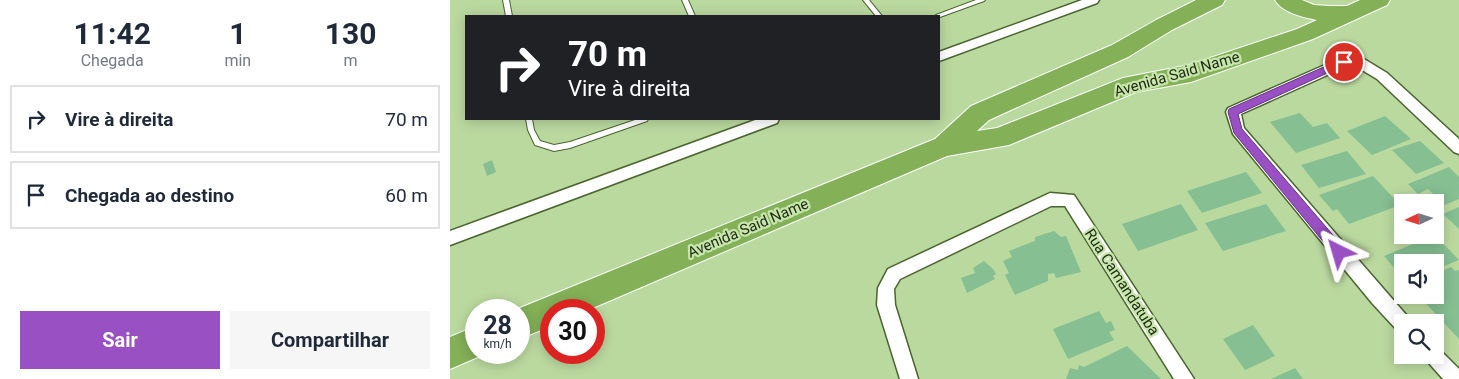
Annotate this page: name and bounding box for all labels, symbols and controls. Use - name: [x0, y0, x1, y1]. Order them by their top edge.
- text: 11:42: [74, 16, 151, 51]
- text: 1: [229, 16, 246, 51]
- text: 130: [325, 16, 376, 51]
- text: 70 m: [568, 34, 647, 75]
- icon: right: [485, 35, 550, 100]
- pin: [1323, 41, 1365, 83]
- street label: Avenida Said Name: [1112, 47, 1242, 101]
- icon: arrive: [1330, 48, 1358, 76]
- text: Chegada: [81, 51, 144, 70]
- text: min: [224, 51, 251, 70]
- text: m: [344, 51, 358, 70]
- text: Vire à direita: [568, 76, 690, 101]
- icon: right: [22, 105, 50, 133]
- text: Vire à direita: [65, 108, 174, 131]
- text: 70 m: [385, 108, 428, 131]
- icon: arrive: [22, 181, 50, 209]
- text: Chegada ao destino: [65, 184, 234, 207]
- text: 60 m: [385, 184, 428, 207]
- street label: Avenida Said Name: [685, 194, 811, 262]
- north arrow: [1394, 194, 1444, 244]
- map controls: [1394, 194, 1444, 364]
- street label: Rua Camandatuba: [1081, 225, 1163, 339]
- position arrow: [1312, 225, 1364, 277]
- button: sound: [1394, 254, 1444, 304]
- speed limit sign: 30: [540, 299, 605, 364]
- button: Sair: [20, 311, 220, 369]
- button: Compartilhar: [230, 311, 430, 369]
- text: 28: [483, 311, 512, 340]
- button: search: [1394, 314, 1444, 364]
- text: km/h: [483, 337, 512, 351]

